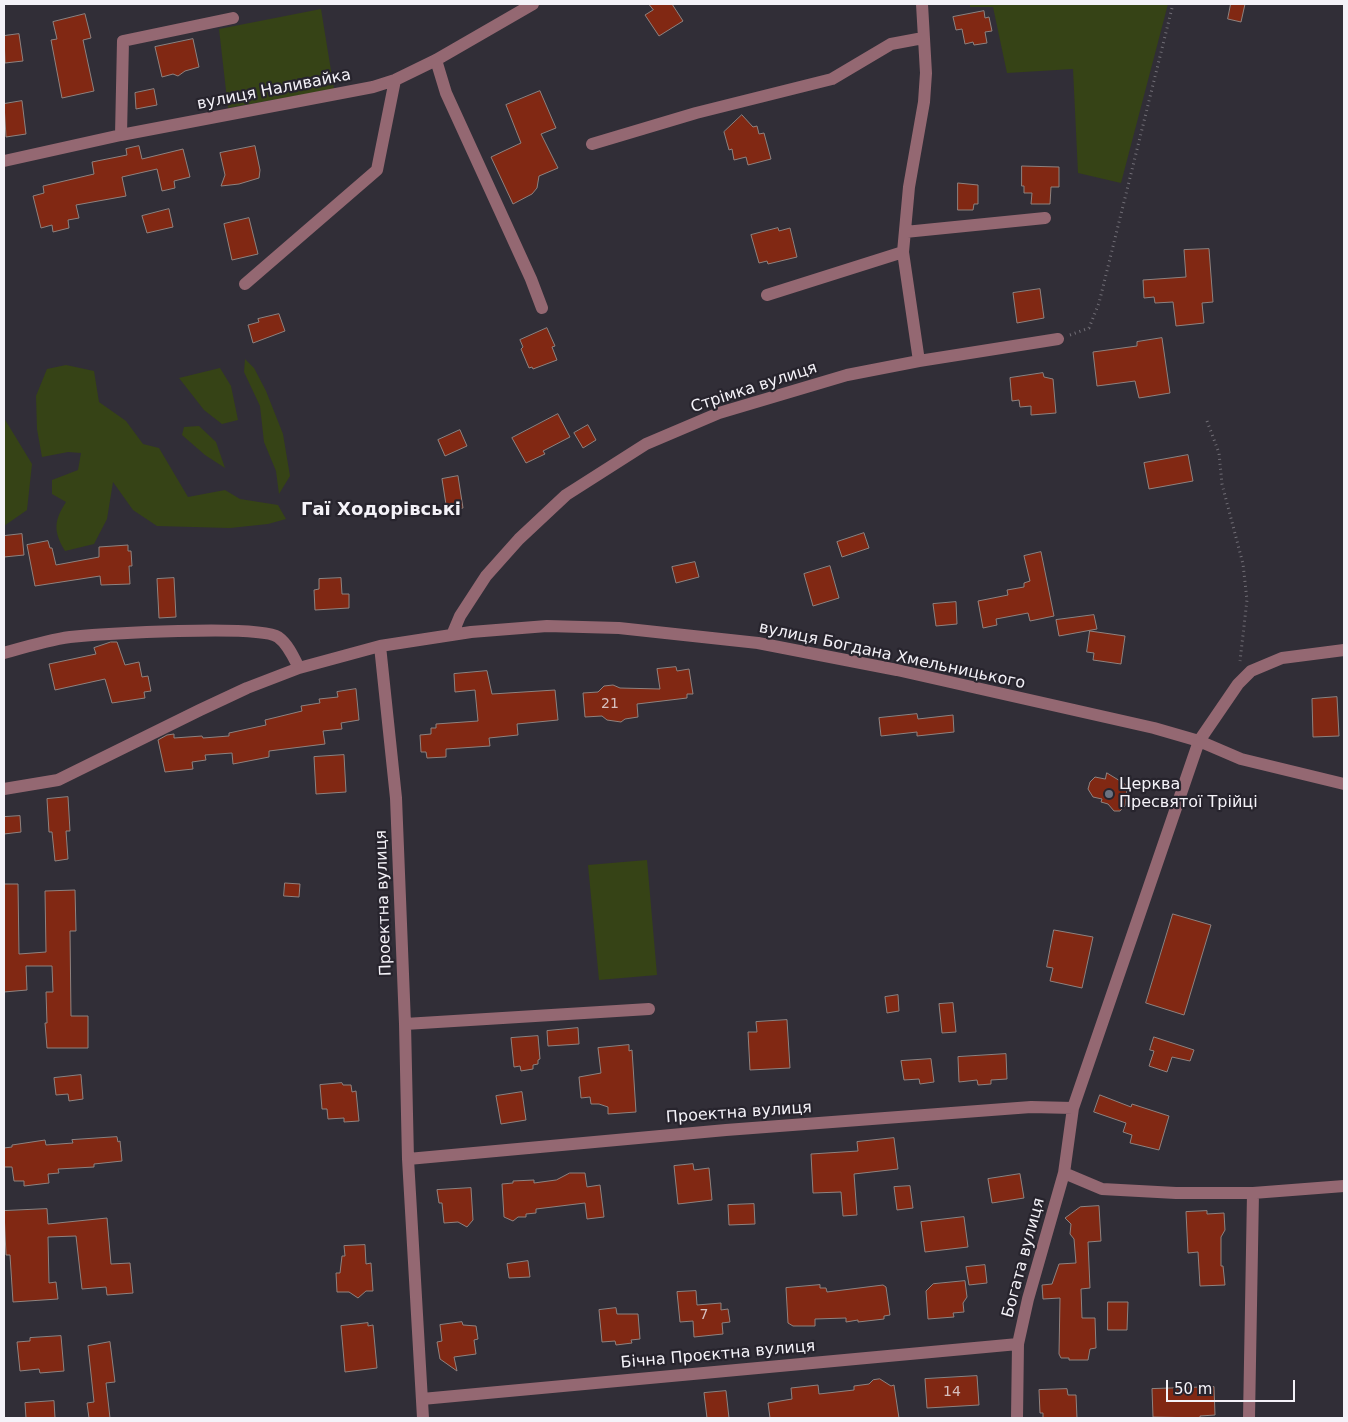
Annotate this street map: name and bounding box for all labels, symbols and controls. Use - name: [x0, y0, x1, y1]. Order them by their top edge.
- street label: вулиця Наливайка: [195, 66, 353, 114]
- street label: Стрімка вулиця: [688, 359, 820, 417]
- district label: Гаї Ходорівські: [301, 499, 461, 521]
- street label: вулиця Богдана Хмельницького: [757, 618, 1027, 694]
- house number: 21: [601, 696, 619, 712]
- place label: Церква Пресвятої Трійці: [1119, 775, 1258, 813]
- marker: Церква Пресвятої Трійці: [1103, 788, 1115, 800]
- street label: Проектна вулиця: [372, 830, 396, 976]
- street label: Проектна вулиця: [665, 1098, 813, 1128]
- street label: Богата вулиця: [999, 1196, 1049, 1320]
- house number: 7: [700, 1307, 708, 1323]
- street label: Бічна Проєктна вулиця: [620, 1337, 816, 1373]
- scale bar: [1168, 1370, 1297, 1402]
- text: 50 m: [1174, 1380, 1212, 1398]
- house number: 14: [943, 1384, 961, 1400]

